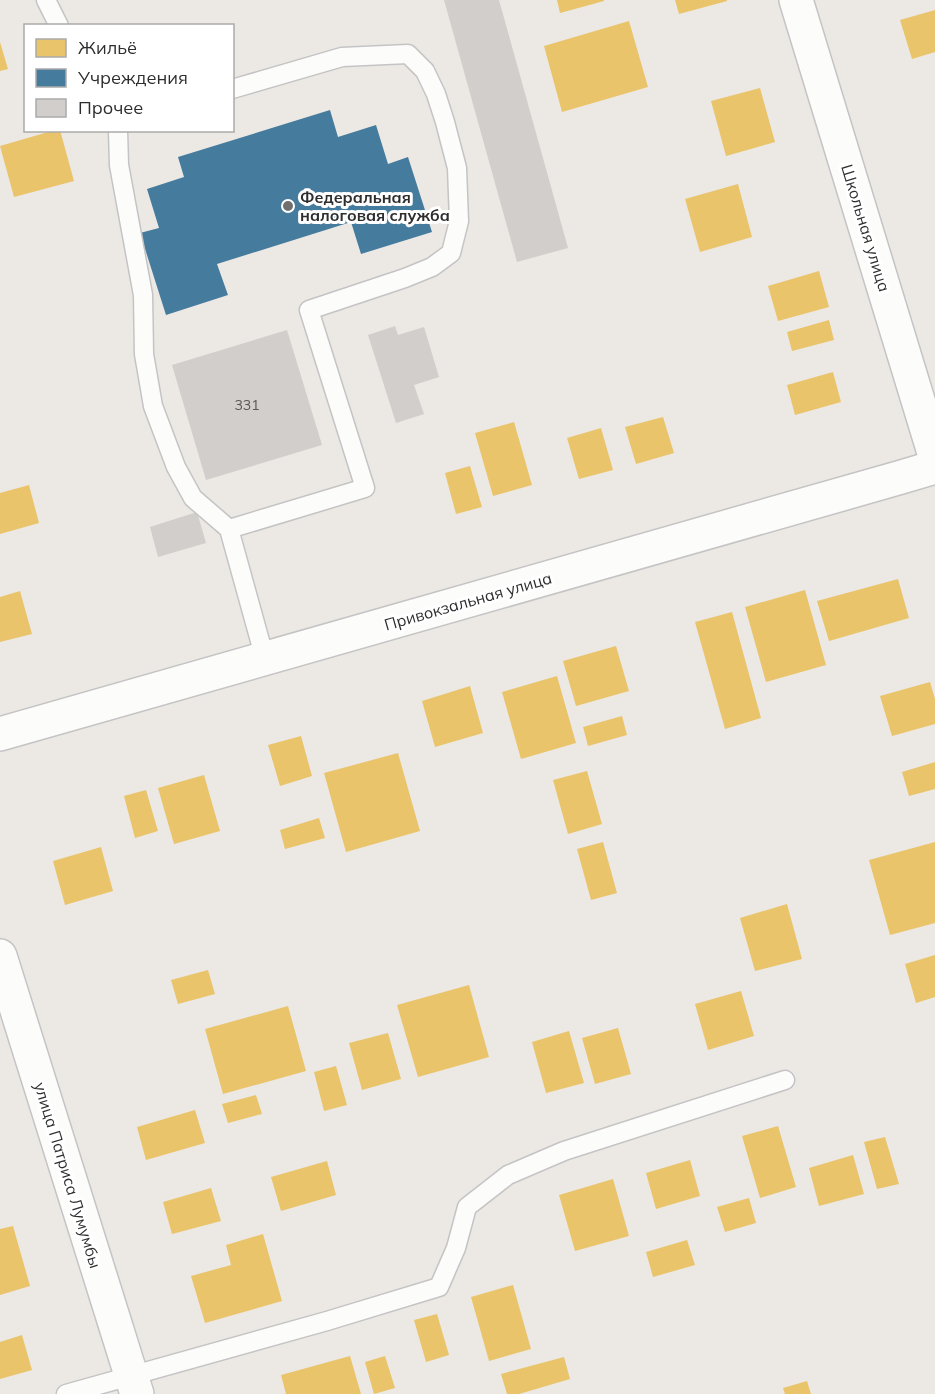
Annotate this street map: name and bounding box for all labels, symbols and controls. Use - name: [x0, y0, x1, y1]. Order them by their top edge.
- legend: [24, 24, 234, 132]
- text: Жильё: [78, 36, 137, 59]
- text: Учреждения: [77, 66, 188, 89]
- text: Прочее: [78, 96, 143, 119]
- street label: Школьная улица: [837, 162, 895, 294]
- place label: Федеральная налоговая служба: [300, 187, 450, 225]
- marker: Федеральная налоговая служба: [281, 199, 295, 213]
- house number: 331: [234, 396, 260, 414]
- street label: Привокзальная улица: [382, 567, 554, 635]
- street label: улица Патриса Лумумбы: [30, 1079, 106, 1271]

